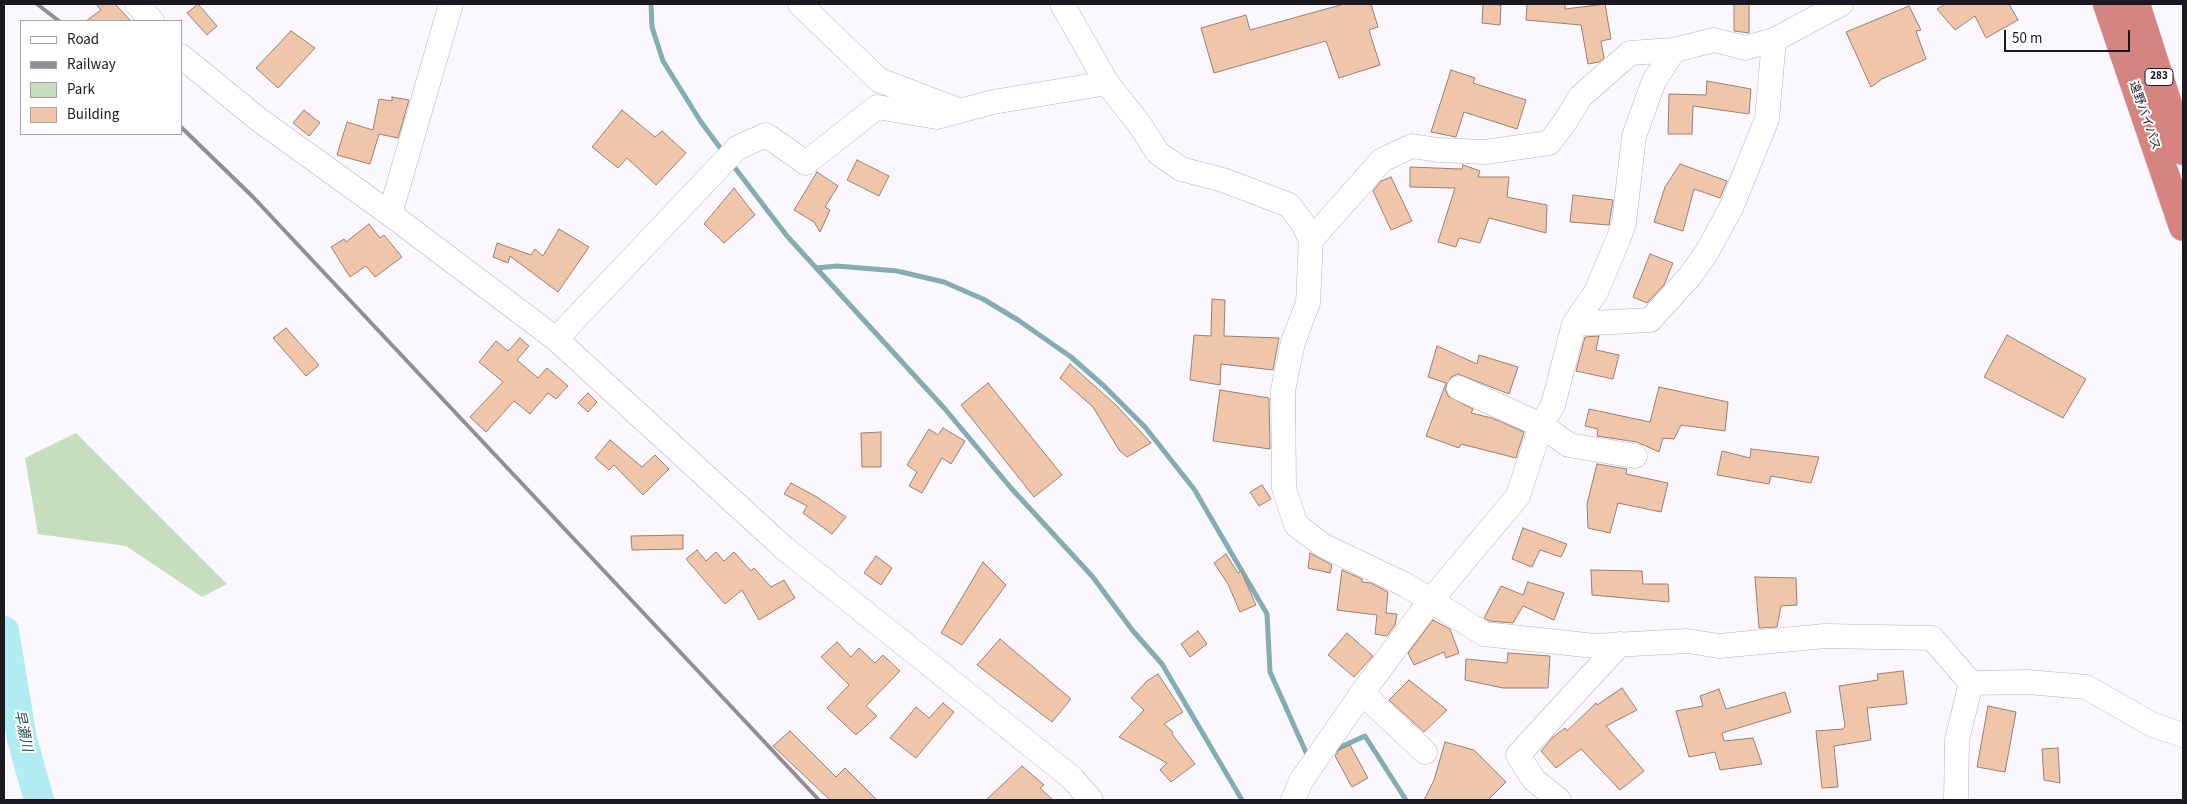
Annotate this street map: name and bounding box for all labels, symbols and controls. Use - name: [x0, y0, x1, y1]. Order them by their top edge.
- legend: [20, 20, 182, 135]
- scale bar: [2007, 20, 2133, 52]
- text: 50 m: [2012, 28, 2042, 49]
- text: Road: [67, 29, 99, 50]
- text: Railway: [67, 54, 116, 75]
- road number: 283: [2145, 68, 2173, 86]
- text: Park: [67, 79, 95, 100]
- street label: 遠野バイパス: [2125, 80, 2163, 152]
- text: Building: [67, 104, 119, 125]
- water label: 早瀬川: [9, 709, 35, 753]

